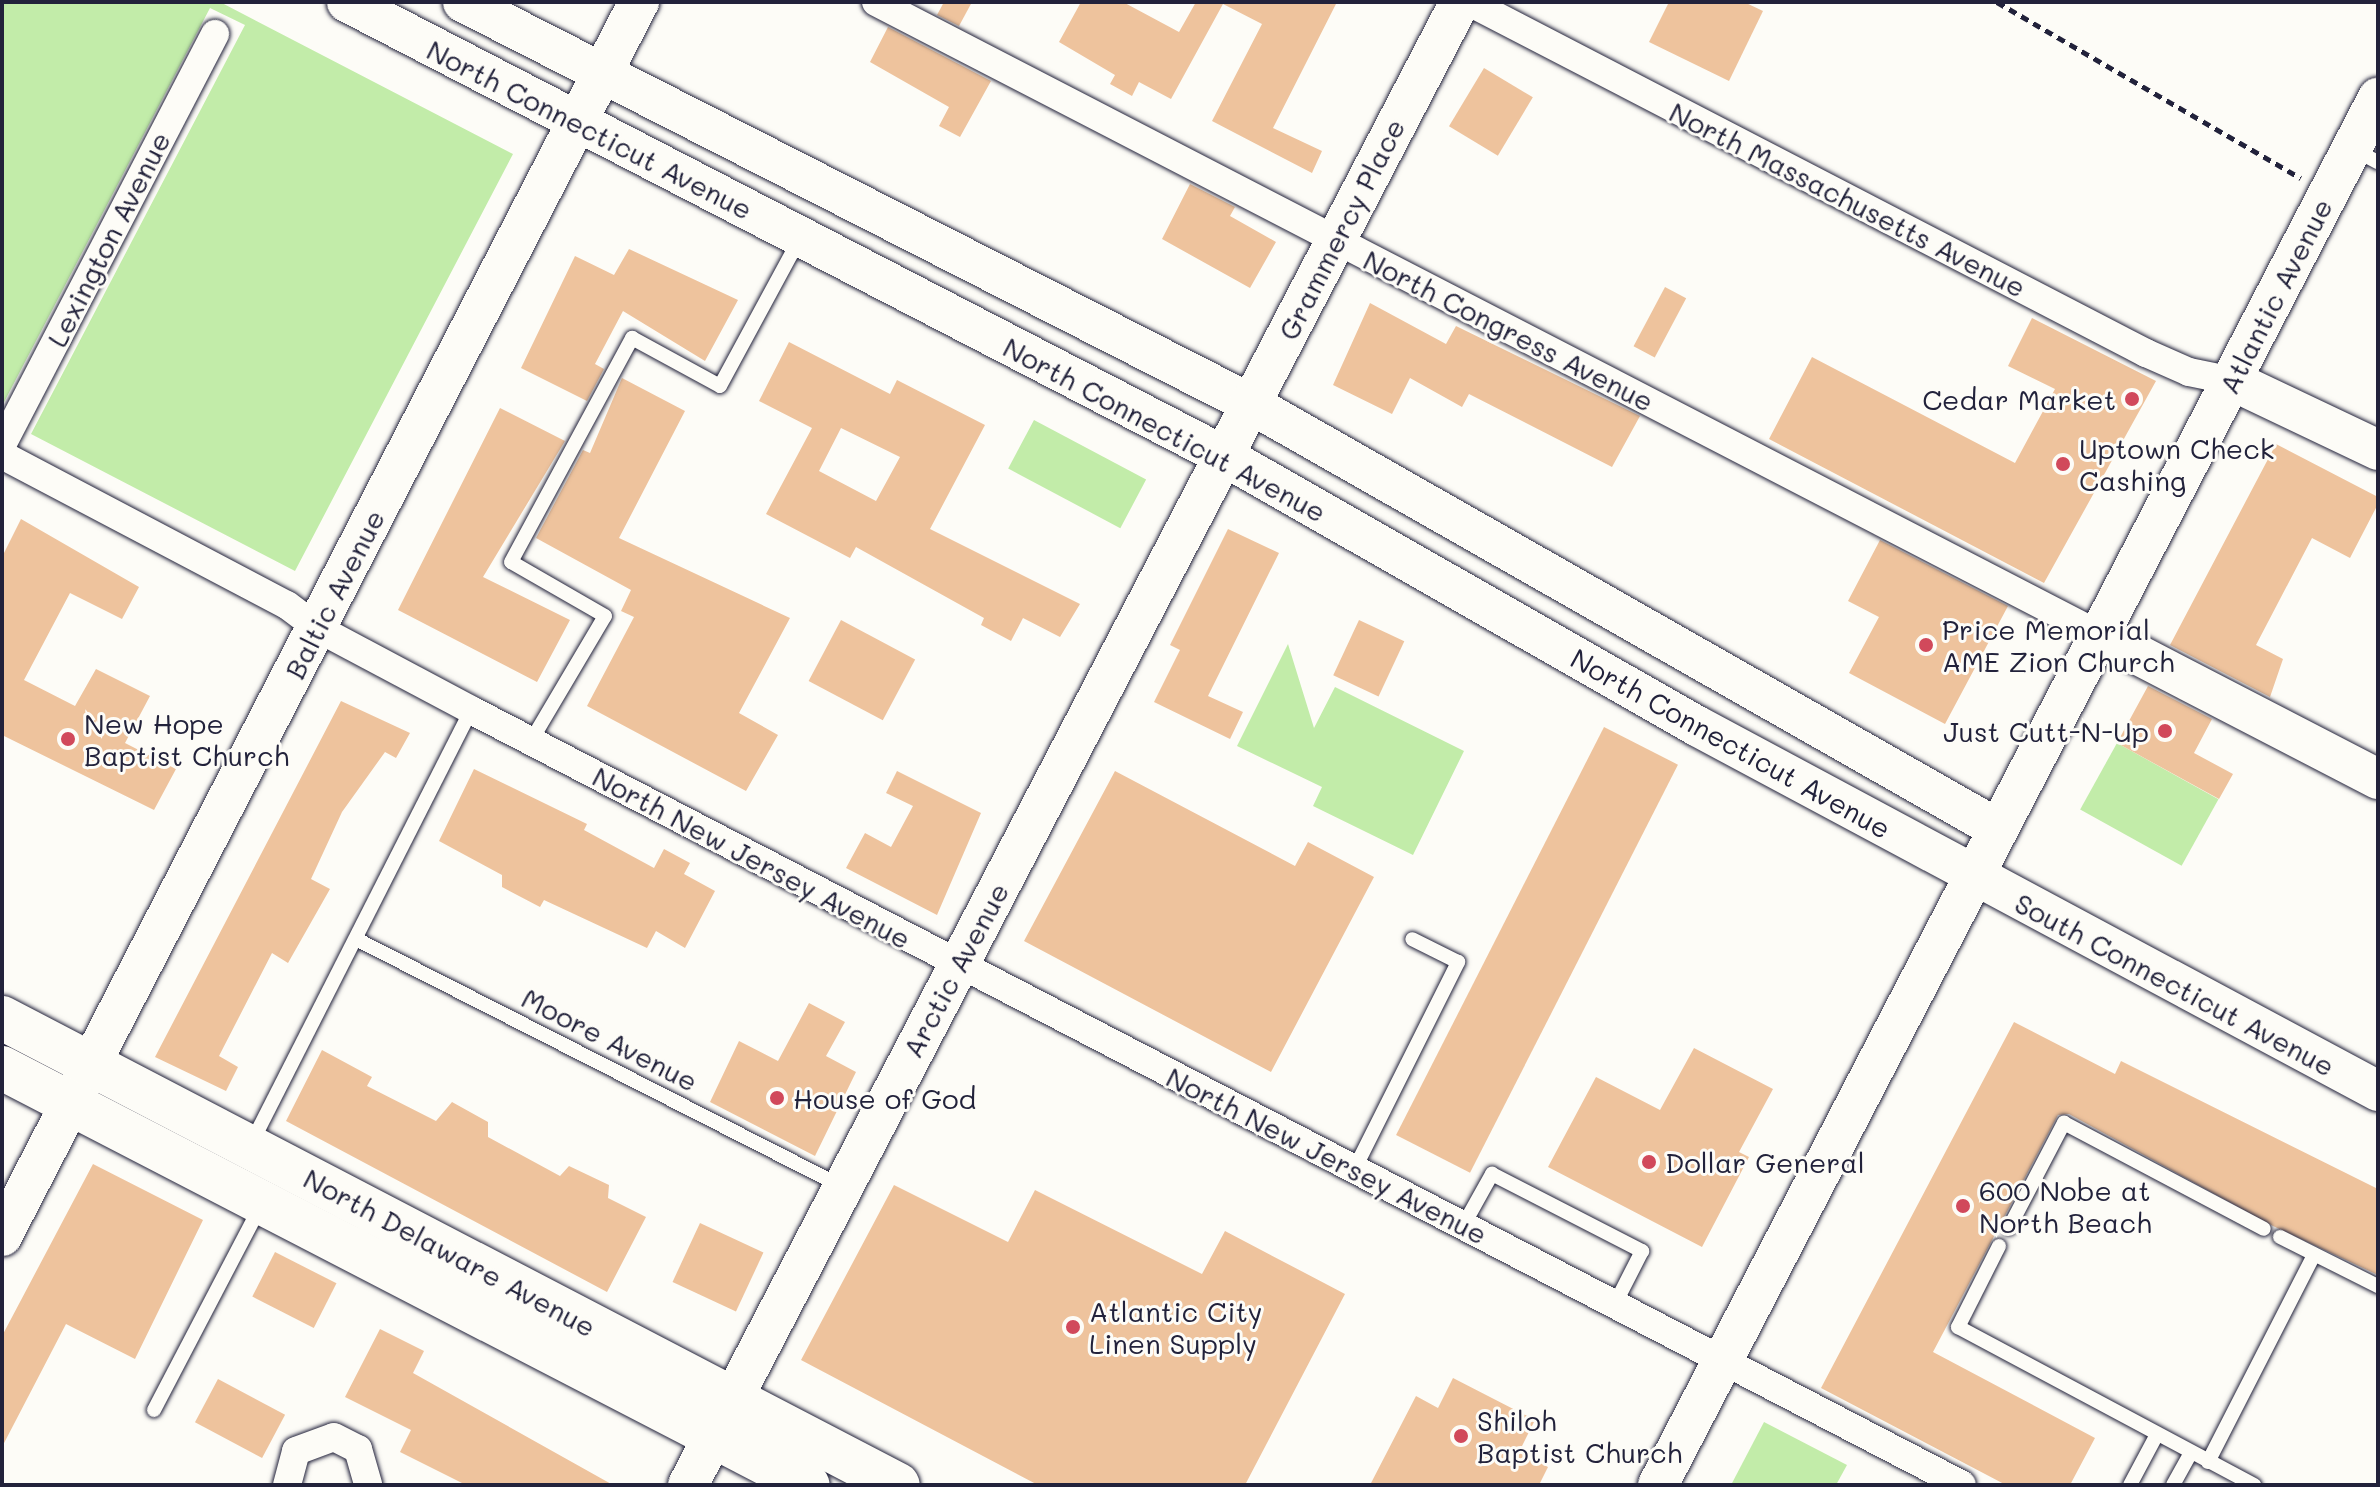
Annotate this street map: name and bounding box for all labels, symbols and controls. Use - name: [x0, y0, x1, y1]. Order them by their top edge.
- street label: North Connecticut Avenue: [422, 32, 758, 226]
- street label: North Massachusetts Avenue: [1664, 94, 2032, 304]
- street label: Grammercy Place: [1271, 113, 1411, 345]
- street label: Lexington Avenue: [39, 126, 177, 352]
- street label: Atlantic Avenue: [2211, 193, 2339, 399]
- street label: North Congress Avenue: [1358, 242, 1660, 418]
- street label: North Connecticut Avenue: [998, 330, 1332, 528]
- place label: Cedar Market: [1922, 382, 2116, 416]
- marker: Cedar Market: [2123, 390, 2141, 408]
- place label: Uptown Check Cashing: [2079, 431, 2275, 497]
- marker: Uptown Check Cashing: [2054, 455, 2072, 473]
- street label: Baltic Avenue: [277, 504, 391, 684]
- place label: Price Memorial AME Zion Church: [1942, 612, 2175, 678]
- marker: Price Memorial AME Zion Church: [1917, 636, 1935, 654]
- street label: North Connecticut Avenue: [1565, 641, 1897, 845]
- place label: New Hope Baptist Church: [84, 706, 289, 772]
- place label: Just Cutt-N-Up: [1943, 714, 2149, 748]
- marker: Just Cutt-N-Up: [2156, 722, 2174, 740]
- marker: New Hope Baptist Church: [59, 730, 77, 748]
- street label: North New Jersey Avenue: [587, 759, 917, 955]
- street label: Arctic Avenue: [895, 877, 1015, 1063]
- street label: South Connecticut Avenue: [2010, 885, 2340, 1083]
- street label: Moore Avenue: [517, 980, 703, 1098]
- street label: North New Jersey Avenue: [1161, 1059, 1493, 1251]
- place label: House of God: [793, 1081, 976, 1115]
- marker: House of God: [768, 1089, 786, 1107]
- place label: Dollar General: [1665, 1145, 1865, 1179]
- marker: Dollar General: [1640, 1153, 1658, 1171]
- street label: North Delaware Avenue: [298, 1161, 602, 1343]
- place label: 600 Nobe at North Beach: [1979, 1173, 2152, 1239]
- marker: 600 Nobe at North Beach: [1954, 1197, 1972, 1215]
- place label: Atlantic City Linen Supply: [1089, 1294, 1262, 1360]
- marker: Atlantic City Linen Supply: [1064, 1318, 1082, 1336]
- place label: Shiloh Baptist Church: [1477, 1403, 1682, 1469]
- marker: Shiloh Baptist Church: [1452, 1427, 1470, 1445]

